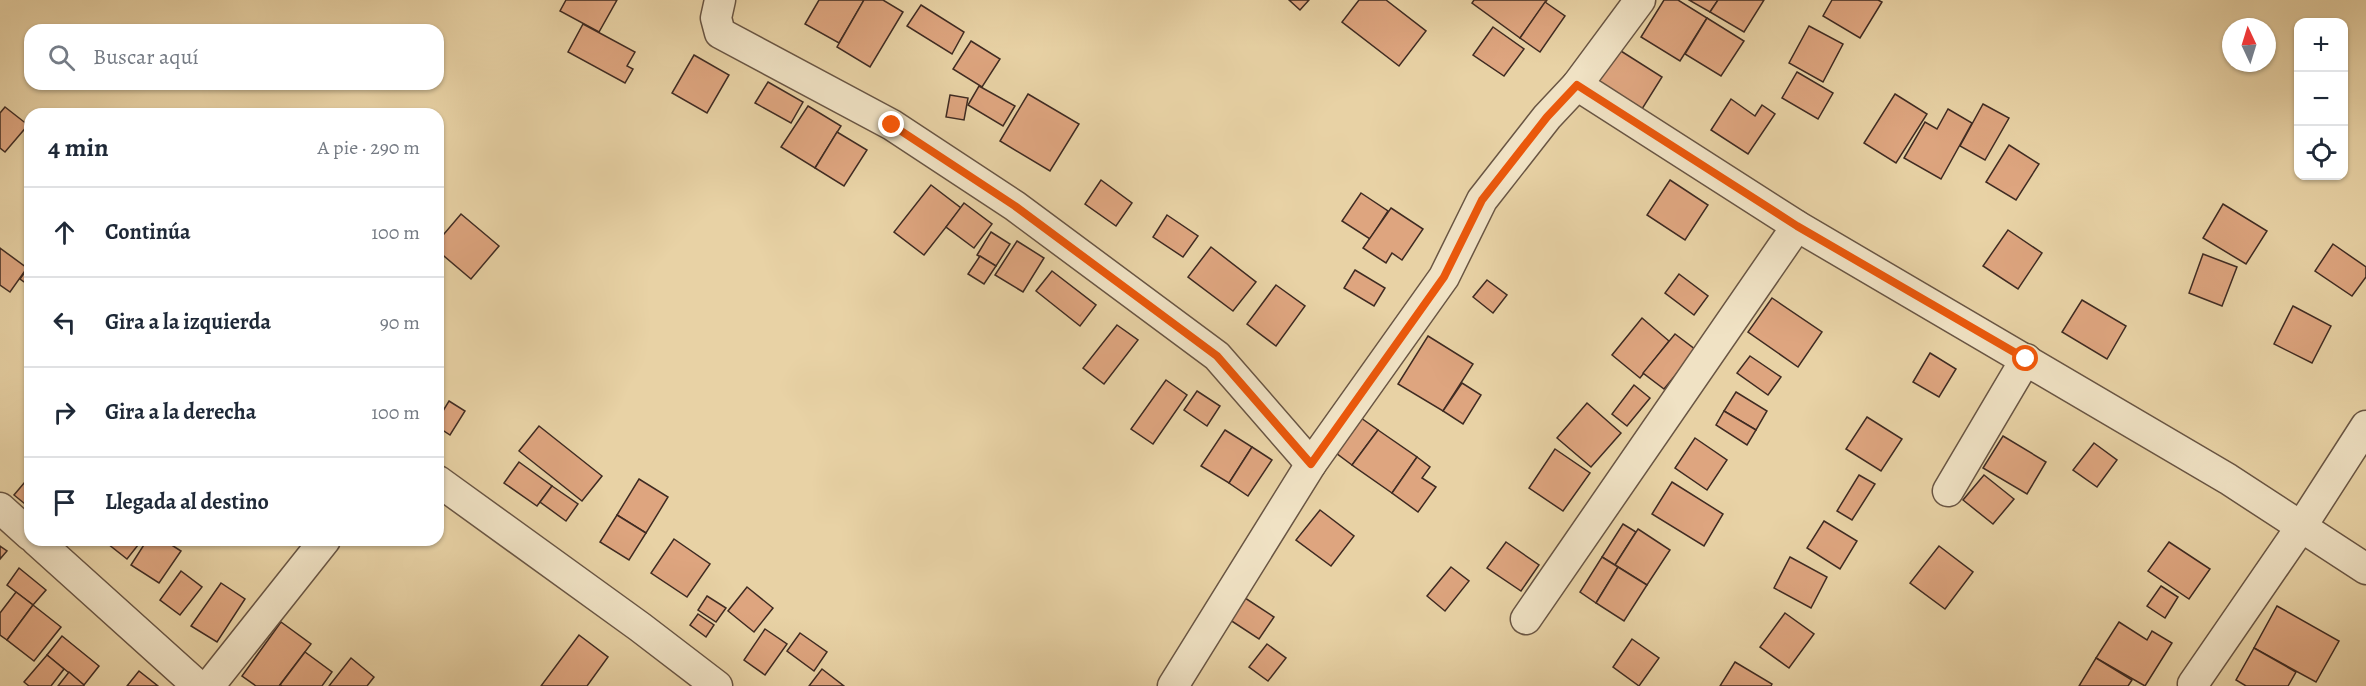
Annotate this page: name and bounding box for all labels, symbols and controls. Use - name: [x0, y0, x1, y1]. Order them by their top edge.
- north arrow: [2222, 18, 2276, 72]
- map controls: [2294, 18, 2348, 180]
- button: +: [2294, 18, 2348, 72]
- search box: [24, 24, 444, 90]
- icon: search: [45, 41, 78, 74]
- text: Buscar aquí: [93, 42, 199, 72]
- button: −: [2294, 72, 2348, 126]
- route end: [878, 111, 904, 137]
- button: locate: [2294, 126, 2348, 180]
- text: 4 min: [48, 130, 109, 165]
- text: A pie · 290 m: [317, 134, 420, 161]
- icon: ahead: [48, 216, 81, 249]
- text: Continúa: [105, 217, 191, 247]
- text: 100 m: [371, 219, 420, 246]
- icon: left: [48, 306, 81, 339]
- text: Gira a la izquierda: [105, 307, 271, 337]
- text: 90 m: [380, 309, 420, 336]
- route start: [2012, 345, 2038, 371]
- icon: right: [48, 396, 81, 429]
- text: Gira a la derecha: [105, 397, 256, 427]
- text: 100 m: [371, 399, 420, 426]
- icon: arrive: [48, 486, 81, 519]
- text: Llegada al destino: [105, 487, 269, 517]

